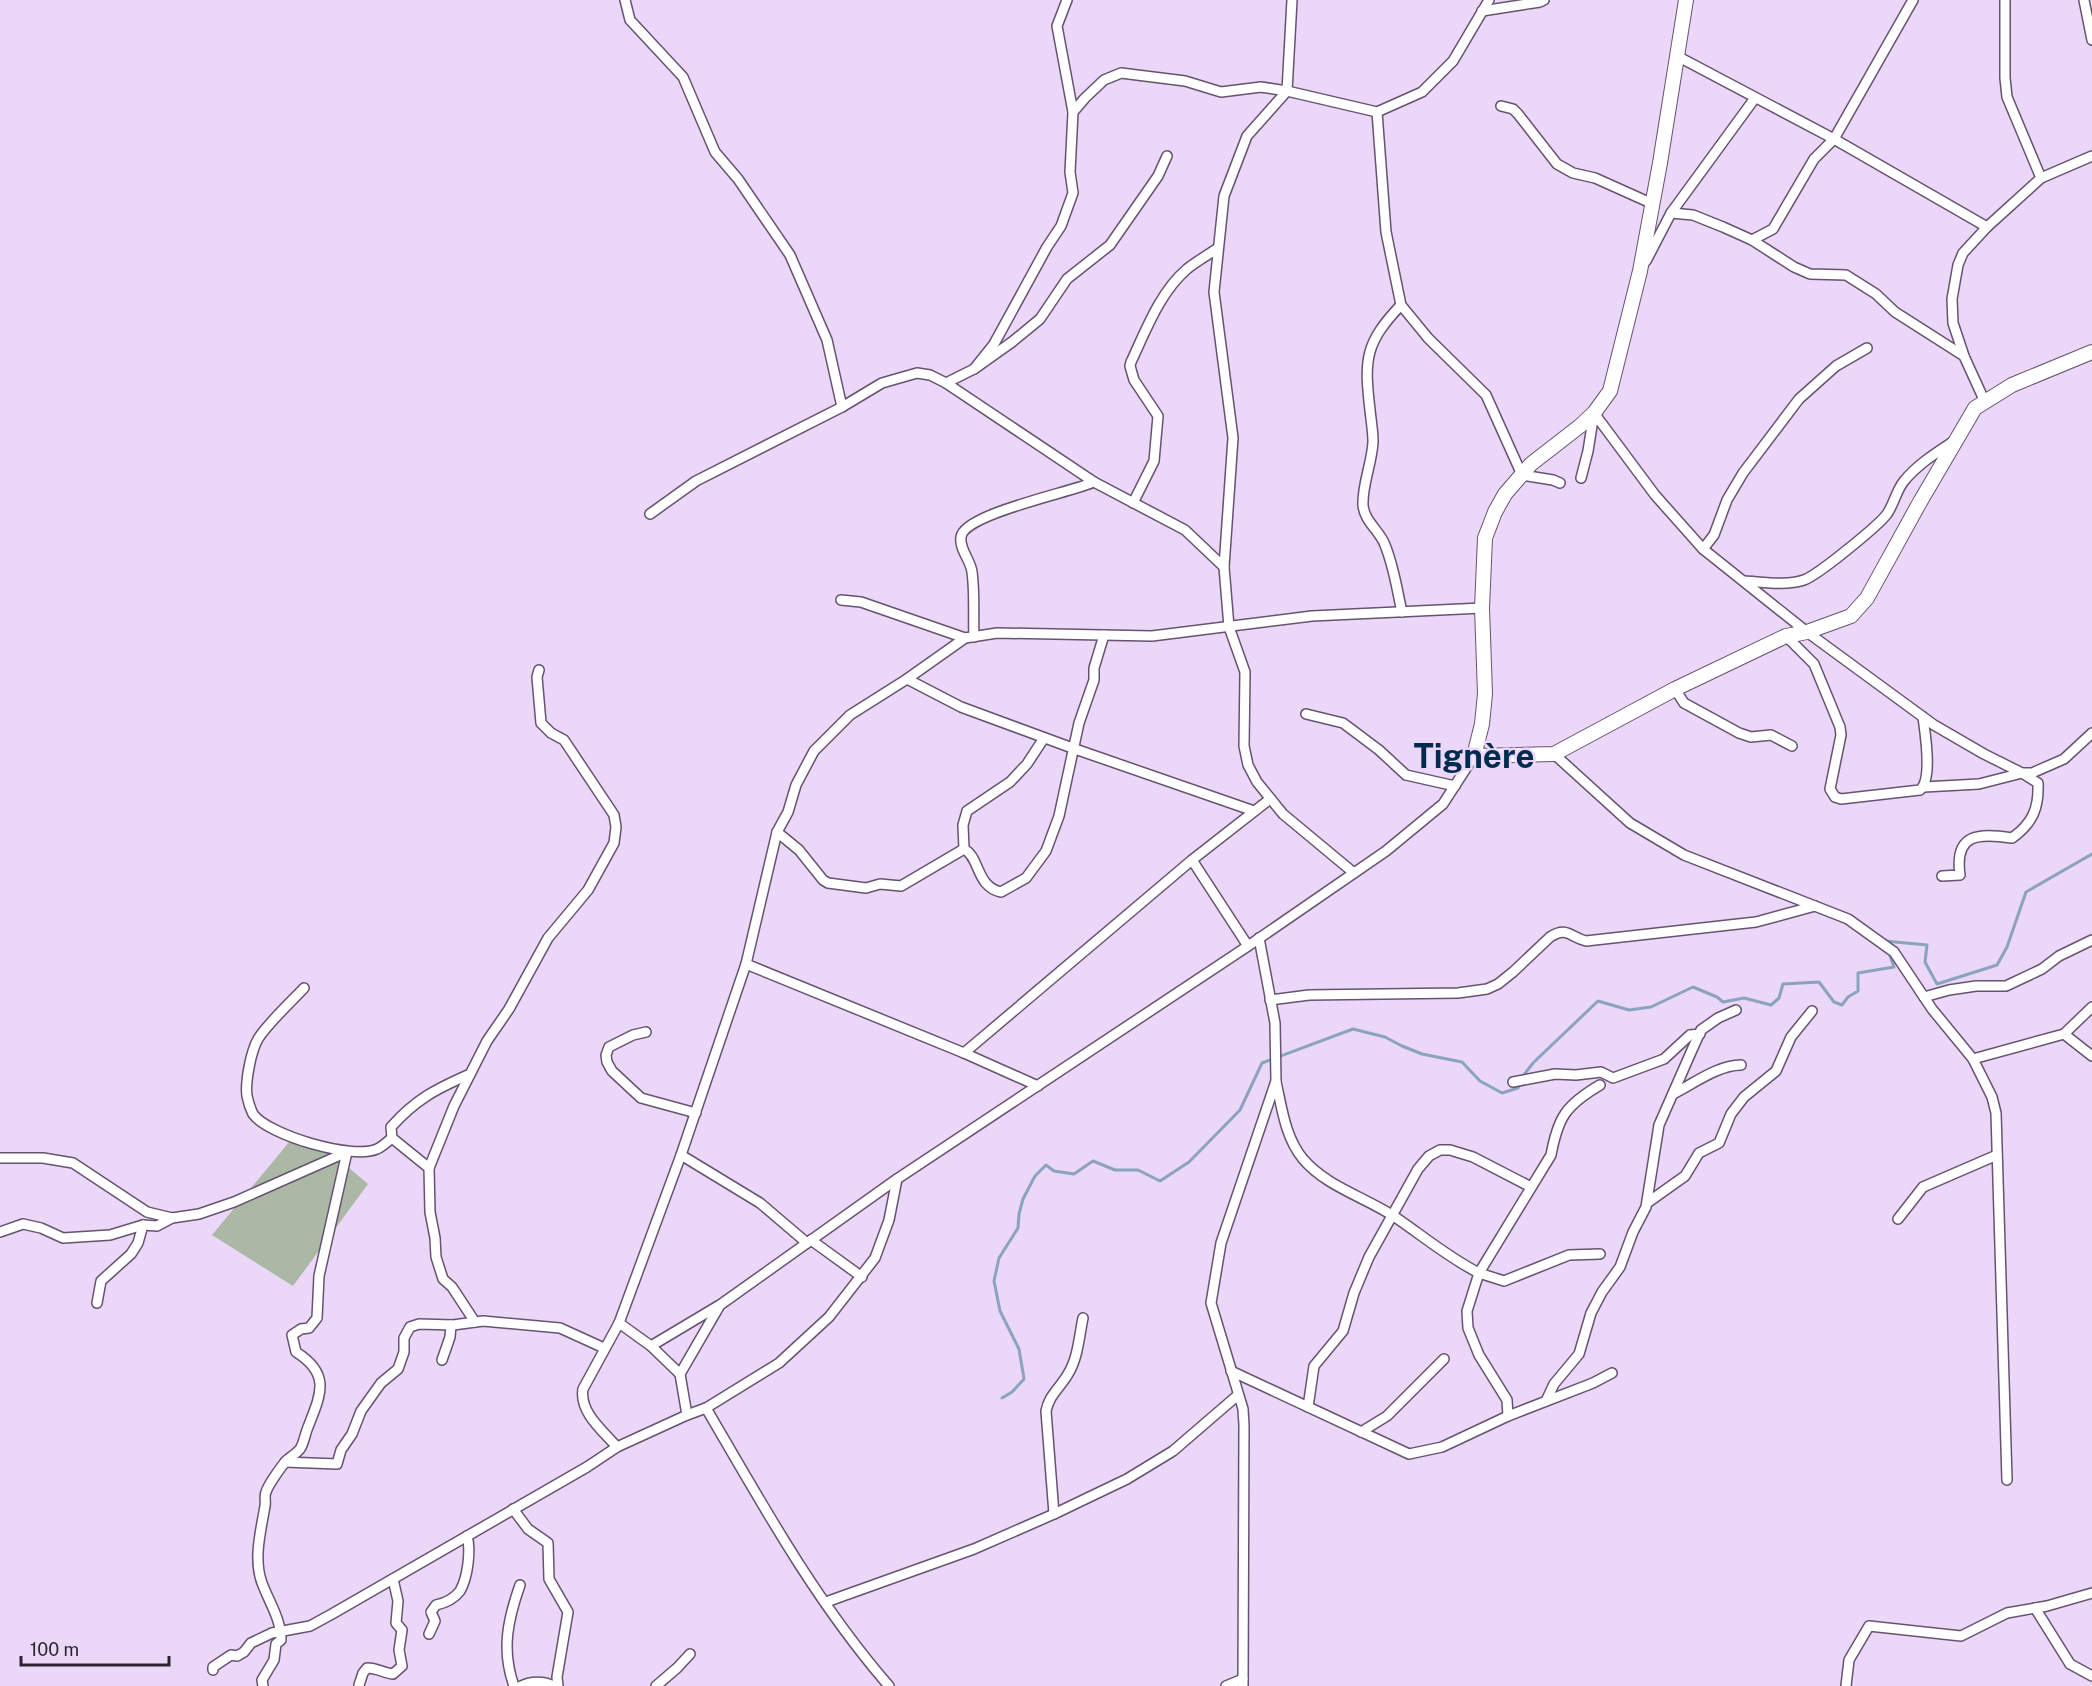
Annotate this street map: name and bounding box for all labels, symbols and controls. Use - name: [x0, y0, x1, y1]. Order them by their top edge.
- district label: Tignère: [1414, 737, 1534, 775]
- scale bar: [21, 1629, 170, 1667]
- text: 100 m: [30, 1639, 79, 1660]

